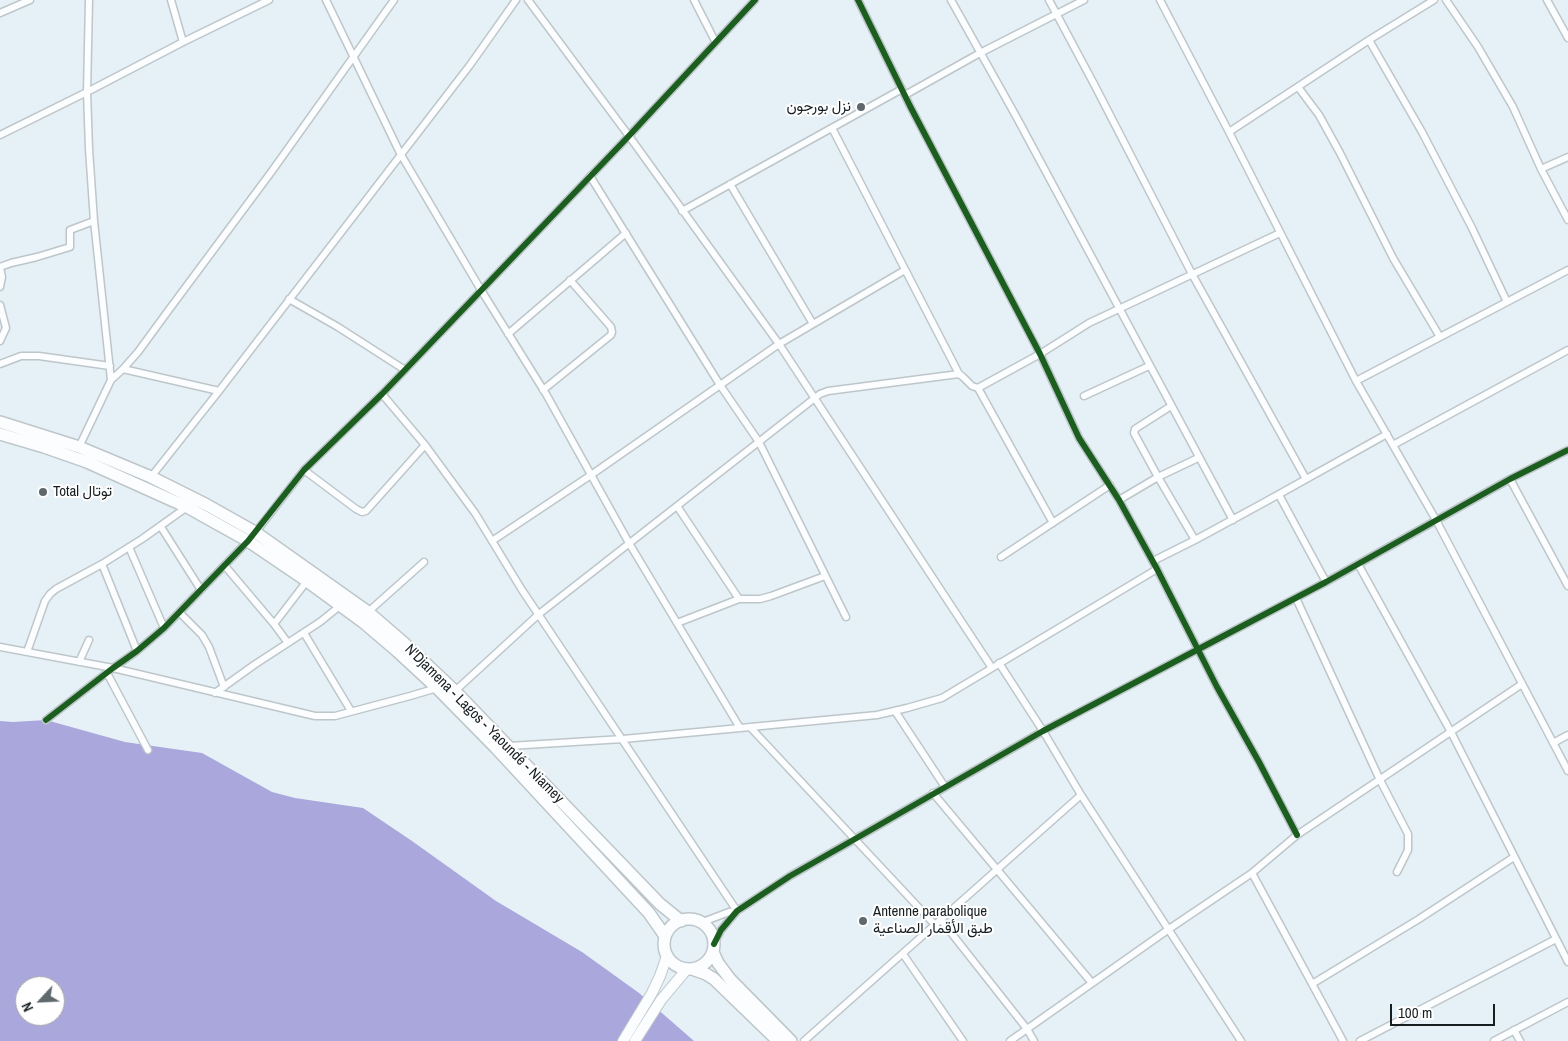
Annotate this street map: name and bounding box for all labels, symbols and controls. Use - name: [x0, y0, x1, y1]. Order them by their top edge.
- place label: نزل بورجون: [786, 98, 851, 116]
- marker: نزل بورجون: [855, 101, 867, 113]
- place label: Total توتال: [53, 483, 112, 501]
- marker: Total توتال: [37, 486, 49, 498]
- street label: N'Djamena - Lagos - Yaoundé - Niamey: [401, 641, 567, 807]
- place label: Antenne parabolique طبق الأقمار الصناعية: [873, 903, 993, 938]
- marker: Antenne parabolique طبق الأقمار الصناعية: [857, 915, 869, 927]
- north arrow: [15, 976, 65, 1026]
- scale bar: [1393, 994, 1498, 1026]
- text: N: [17, 999, 37, 1014]
- text: 100 m: [1398, 1002, 1432, 1023]

